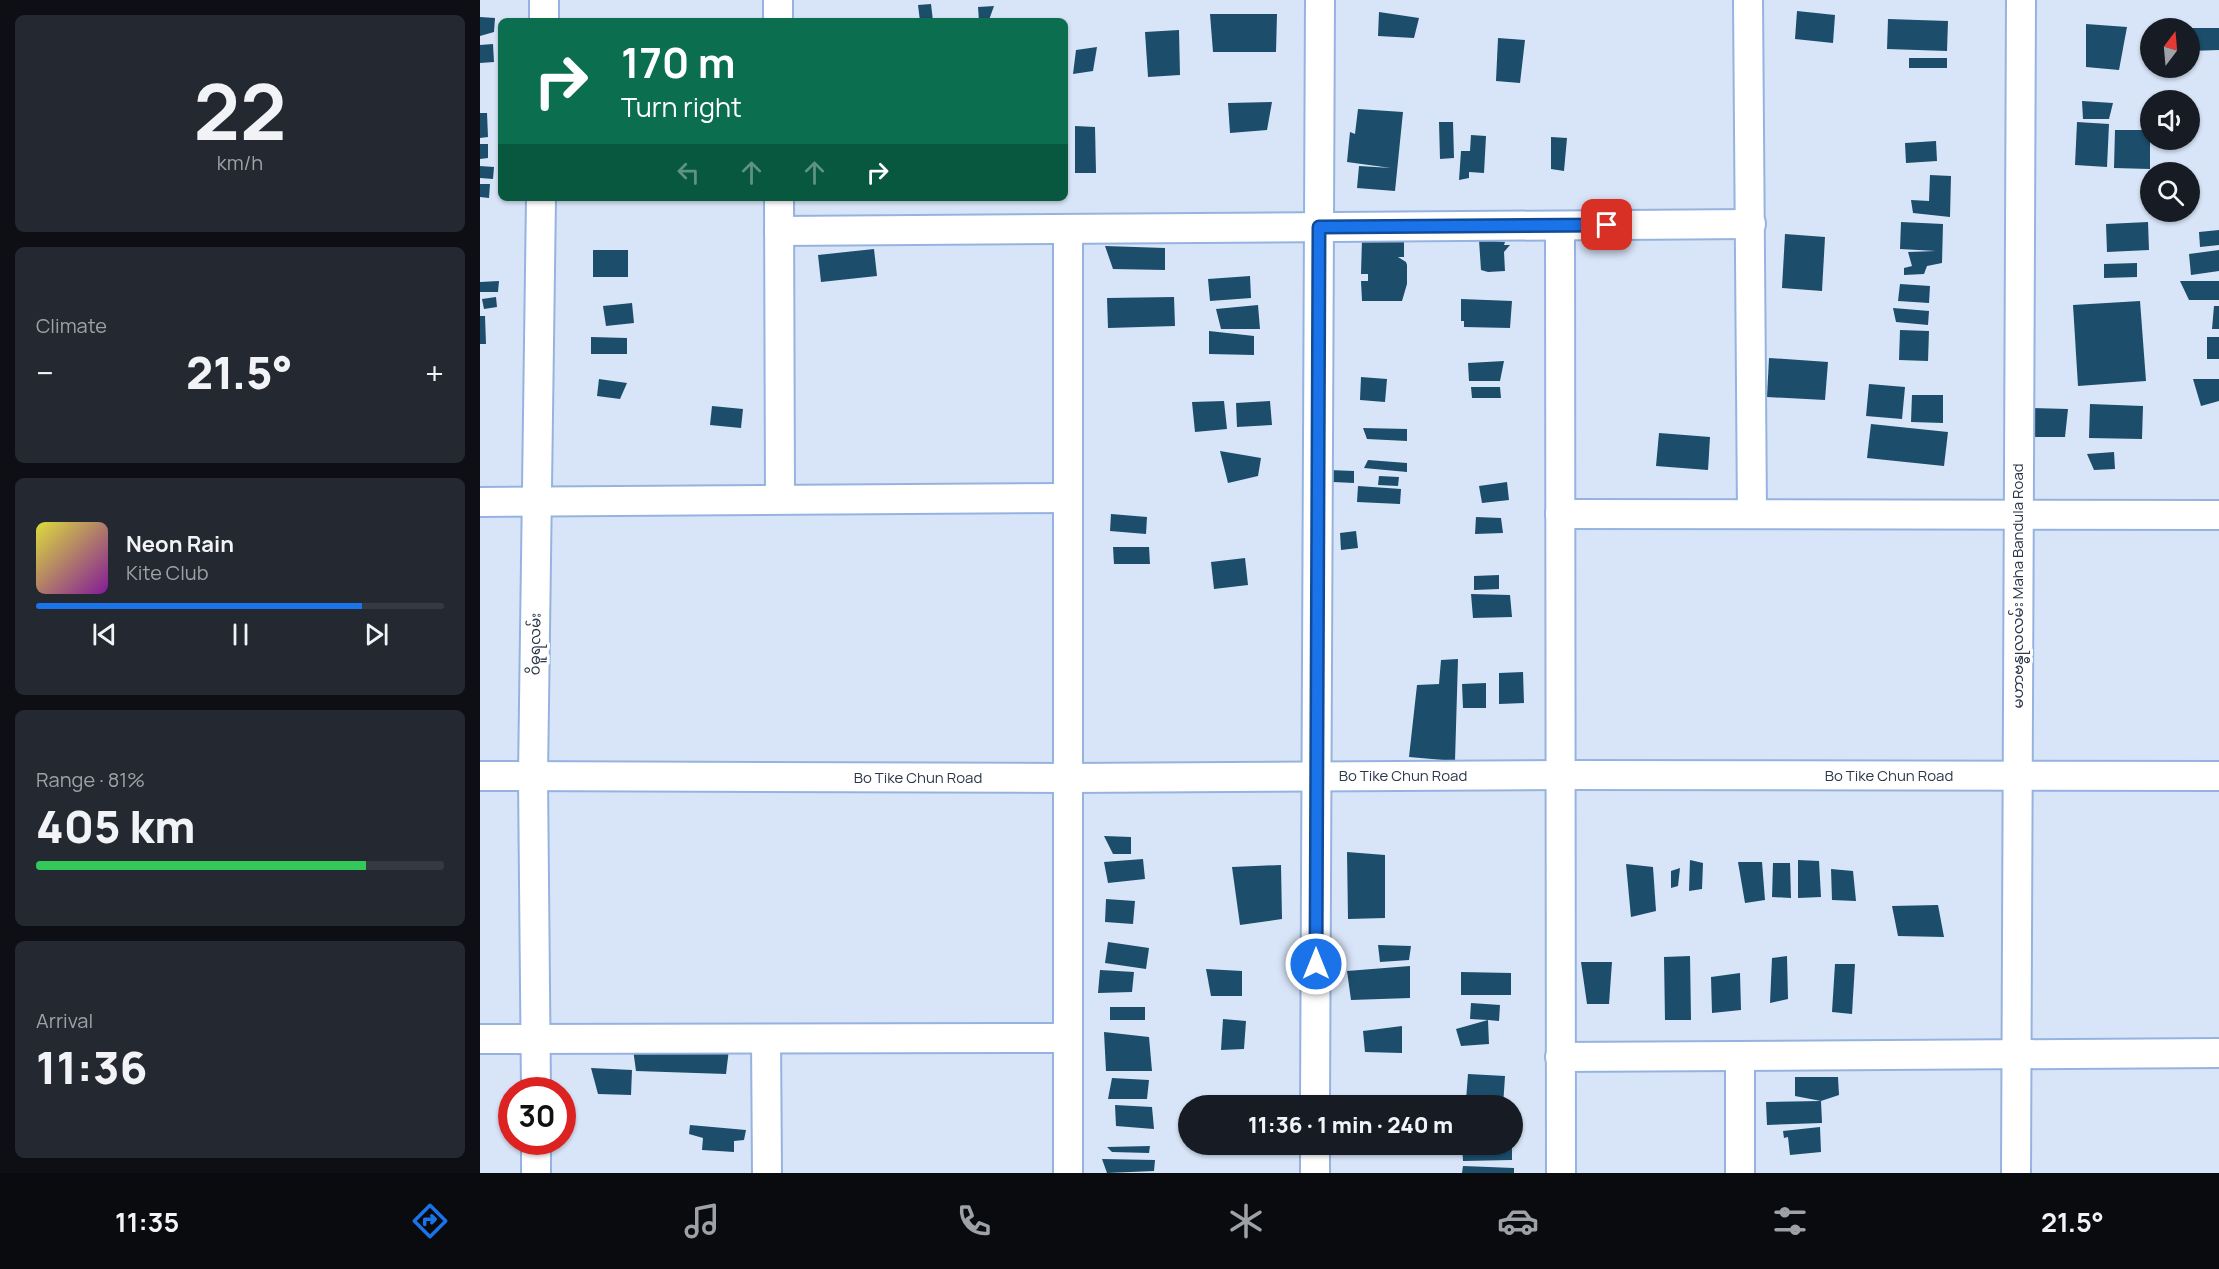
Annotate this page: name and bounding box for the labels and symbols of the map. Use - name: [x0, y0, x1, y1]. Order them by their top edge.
- north arrow: [2140, 18, 2200, 78]
- pin: [1581, 199, 1632, 250]
- street label: မဟာဗန္ဓုလလမ်း Maha Bandula Road: [2007, 463, 2030, 709]
- street label: ဝိဓူရလမ်း: [523, 612, 548, 676]
- street label: Bo Tike Chun Road: [1339, 765, 1467, 786]
- street label: Bo Tike Chun Road: [1825, 765, 1953, 786]
- street label: Bo Tike Chun Road: [854, 767, 982, 788]
- position arrow: [1284, 932, 1348, 996]
- speed limit sign: 30: [498, 1077, 576, 1155]

